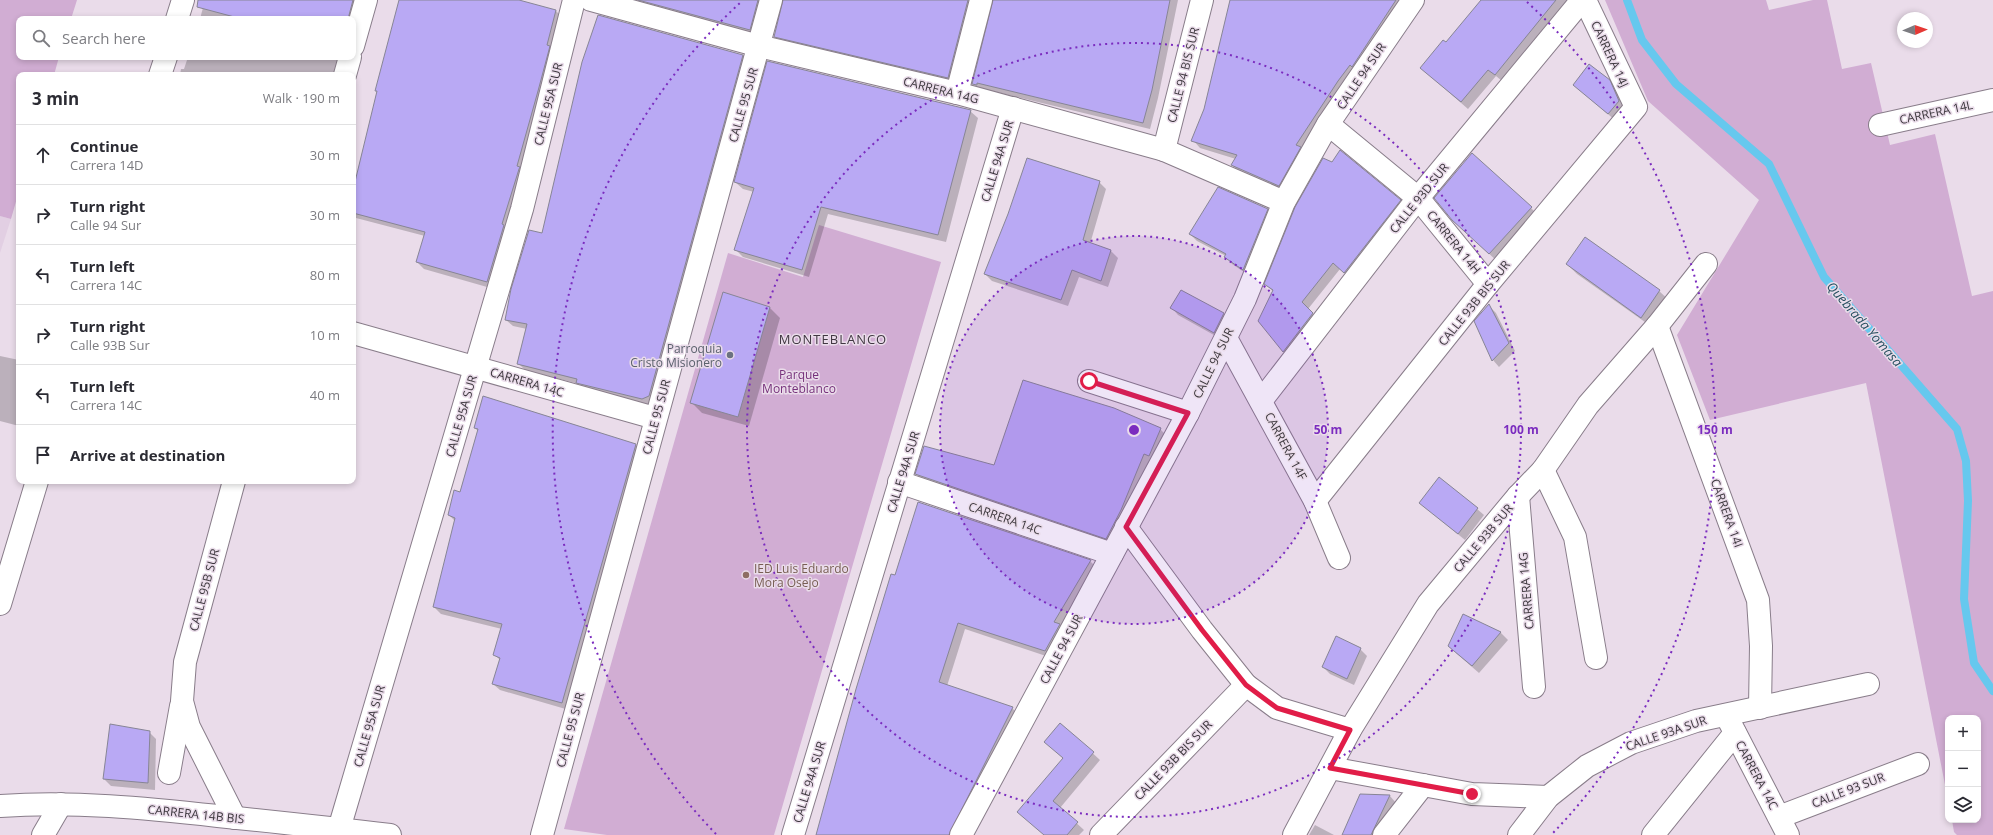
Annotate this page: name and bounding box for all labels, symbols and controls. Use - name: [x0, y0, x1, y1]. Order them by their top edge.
- north arrow: [1897, 12, 1933, 48]
- search box: [16, 16, 356, 60]
- street label: CARRERA 14J: [1587, 18, 1633, 90]
- street label: CALLE 94 BIS SUR: [1163, 25, 1203, 125]
- icon: search: [30, 27, 52, 49]
- text: Search here: [62, 28, 146, 48]
- street label: CALLE 94 SUR: [1332, 39, 1390, 113]
- street label: CALLE 95A SUR: [530, 60, 567, 147]
- street label: CALLE 95 SUR: [724, 65, 762, 144]
- street label: CARRERA 14G: [901, 72, 981, 108]
- text: 3 min: [32, 87, 79, 110]
- text: Walk · 190 m: [263, 89, 340, 107]
- street label: CARRERA 14L: [1898, 96, 1974, 128]
- street label: CALLE 94A SUR: [977, 117, 1018, 204]
- text: Continue: [70, 136, 138, 156]
- icon: ahead: [32, 144, 54, 166]
- text: 30 m: [310, 146, 340, 164]
- text: Carrera 14D: [70, 156, 144, 174]
- street label: CALLE 93D SUR: [1385, 159, 1453, 237]
- text: Turn right: [70, 196, 145, 216]
- icon: right: [32, 204, 54, 226]
- text: 30 m: [310, 206, 340, 224]
- street label: CARRERA 14H: [1423, 207, 1485, 277]
- text: Calle 94 Sur: [70, 216, 141, 234]
- text: Turn left: [70, 256, 135, 276]
- street label: CALLE 93B BIS SUR: [1434, 256, 1514, 349]
- icon: left: [32, 264, 54, 286]
- text: 80 m: [310, 266, 340, 284]
- text: Carrera 14C: [70, 276, 142, 294]
- water label: Quebrada Yomasa: [1823, 278, 1907, 371]
- text: Turn right: [70, 316, 145, 336]
- icon: right: [32, 324, 54, 346]
- street label: CALLE 94 SUR: [1188, 324, 1238, 401]
- text: 10 m: [310, 326, 340, 344]
- district label: MONTEBLANCO: [779, 330, 887, 348]
- text: Calle 93B Sur: [70, 336, 150, 354]
- place label: Parroquia Cristo Misionero: [630, 340, 722, 371]
- marker: Parroquia Cristo Misionero: [725, 350, 735, 360]
- street label: CARRERA 14C: [488, 363, 566, 401]
- park label: Parque Monteblanco: [762, 366, 836, 397]
- street label: CALLE 95A SUR: [441, 372, 481, 459]
- route start: [1080, 372, 1098, 390]
- text: Turn left: [70, 376, 135, 396]
- street label: CALLE 95 SUR: [638, 377, 674, 456]
- icon: left: [32, 384, 54, 406]
- text: 40 m: [310, 386, 340, 404]
- text: Carrera 14C: [70, 396, 142, 414]
- street label: CARRERA 14F: [1261, 409, 1311, 483]
- text: 50 m: [1314, 421, 1342, 438]
- text: 100 m: [1503, 421, 1539, 438]
- text: 150 m: [1697, 421, 1733, 438]
- centre of rings: [1127, 423, 1141, 437]
- street label: CALLE 94A SUR: [883, 428, 924, 515]
- icon: arrive: [32, 444, 54, 466]
- text: Arrive at destination: [70, 445, 225, 465]
- street label: CARRERA 14I: [1707, 476, 1747, 550]
- street label: CARRERA 14C: [966, 498, 1044, 539]
- street label: CALLE 93B SUR: [1449, 500, 1517, 576]
- street label: CALLE 95B SUR: [185, 546, 223, 633]
- street label: CARRERA 14G: [1514, 552, 1538, 630]
- place label: IED Luis Eduardo Mora Osejo: [754, 560, 849, 591]
- marker: IED Luis Eduardo Mora Osejo: [741, 570, 751, 580]
- street label: CALLE 94 SUR: [1035, 610, 1087, 687]
- street label: CALLE 95A SUR: [349, 682, 389, 769]
- street label: CALLE 95 SUR: [552, 690, 588, 769]
- street label: CALLE 93A SUR: [1623, 711, 1709, 755]
- map controls: [1945, 715, 1981, 823]
- button: +: [1945, 715, 1981, 751]
- street label: CALLE 93B BIS SUR: [1130, 716, 1216, 804]
- street label: CARRERA 14C: [1732, 737, 1783, 813]
- street label: CALLE 94A SUR: [789, 738, 830, 825]
- button: −: [1945, 751, 1981, 787]
- street label: CALLE 93 SUR: [1809, 768, 1888, 812]
- route end: [1463, 785, 1481, 803]
- button: layers: [1945, 787, 1981, 823]
- street label: CARRERA 14B BIS: [147, 800, 245, 828]

